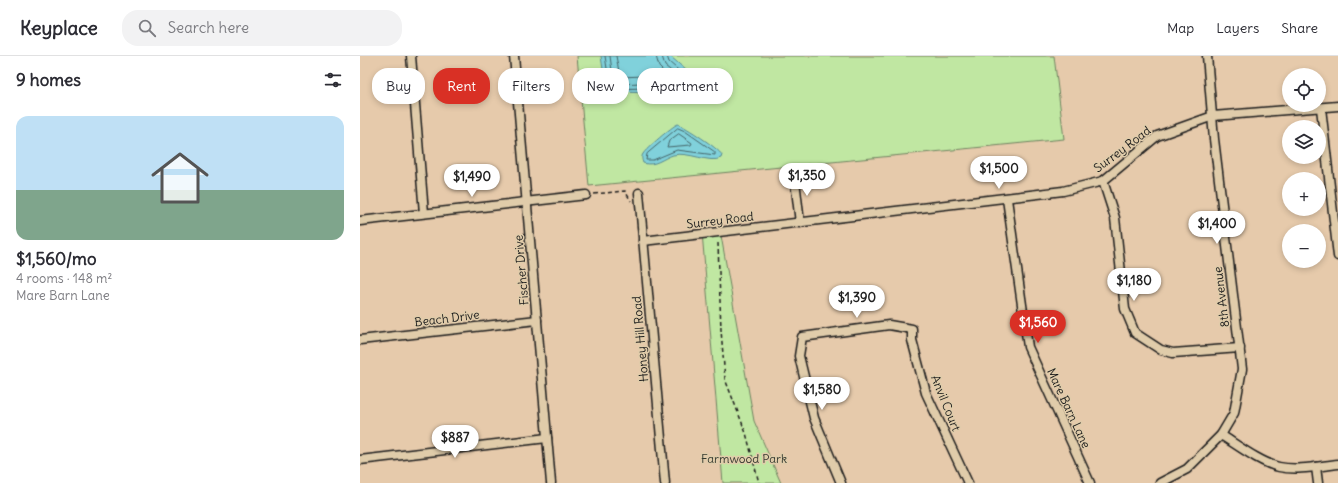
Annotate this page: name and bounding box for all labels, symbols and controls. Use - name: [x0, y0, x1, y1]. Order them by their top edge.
- search box: [122, 10, 402, 46]
- text: Keyplace: [20, 16, 98, 40]
- icon: search: [136, 17, 158, 39]
- text: Search here: [168, 18, 249, 37]
- text: Map: [1167, 19, 1194, 37]
- text: Layers: [1216, 19, 1259, 37]
- text: Share: [1281, 19, 1318, 37]
- chip: Buy: [372, 68, 425, 104]
- chip: Rent: [433, 68, 490, 104]
- chip: Filters: [498, 68, 564, 104]
- chip: New: [572, 68, 629, 104]
- chip: Apartment: [637, 68, 733, 104]
- map controls: [1282, 68, 1326, 268]
- button: locate: [1282, 68, 1326, 112]
- text: 9 homes: [16, 69, 81, 91]
- icon: filters: [322, 69, 344, 91]
- button: layers: [1282, 120, 1326, 164]
- street label: Surrey Road: [1091, 123, 1153, 175]
- icon: home: [144, 142, 216, 214]
- pin: $1,500: [966, 156, 1032, 190]
- text: $1,500: [979, 160, 1019, 177]
- pin: $1,350: [774, 163, 840, 197]
- pin: $1,490: [439, 164, 505, 198]
- text: $1,350: [788, 167, 826, 184]
- text: $1,490: [453, 168, 491, 185]
- button: +: [1282, 172, 1326, 216]
- street label: Surrey Road: [686, 208, 754, 232]
- pin: $1,400: [1184, 211, 1250, 245]
- text: $1,400: [1197, 215, 1237, 232]
- button: −: [1282, 224, 1326, 268]
- street label: Fischer Drive: [510, 234, 532, 306]
- text: $1,560/mo: [16, 248, 96, 270]
- street label: 8th Avenue: [1210, 266, 1232, 328]
- pin: $1,180: [1101, 268, 1167, 302]
- text: 4 rooms · 148 m²: [16, 270, 112, 287]
- text: $1,180: [1116, 272, 1152, 289]
- pin: $1,390: [824, 285, 890, 319]
- text: Mare Barn Lane: [16, 287, 110, 304]
- text: $1,390: [838, 289, 876, 306]
- street label: Honey Hill Road: [629, 295, 651, 383]
- street label: Beach Drive: [414, 307, 480, 329]
- pin: $1,560: [1005, 310, 1071, 344]
- text: $1,560: [1019, 314, 1057, 331]
- street label: Mare Barn Lane: [1044, 366, 1094, 450]
- street label: Anvil Court: [928, 373, 964, 433]
- pin: $1,580: [789, 377, 855, 411]
- text: $1,580: [803, 381, 841, 398]
- pin: $887: [431, 425, 479, 459]
- text: $887: [441, 429, 469, 446]
- park label: Farmwood Park: [701, 451, 787, 466]

